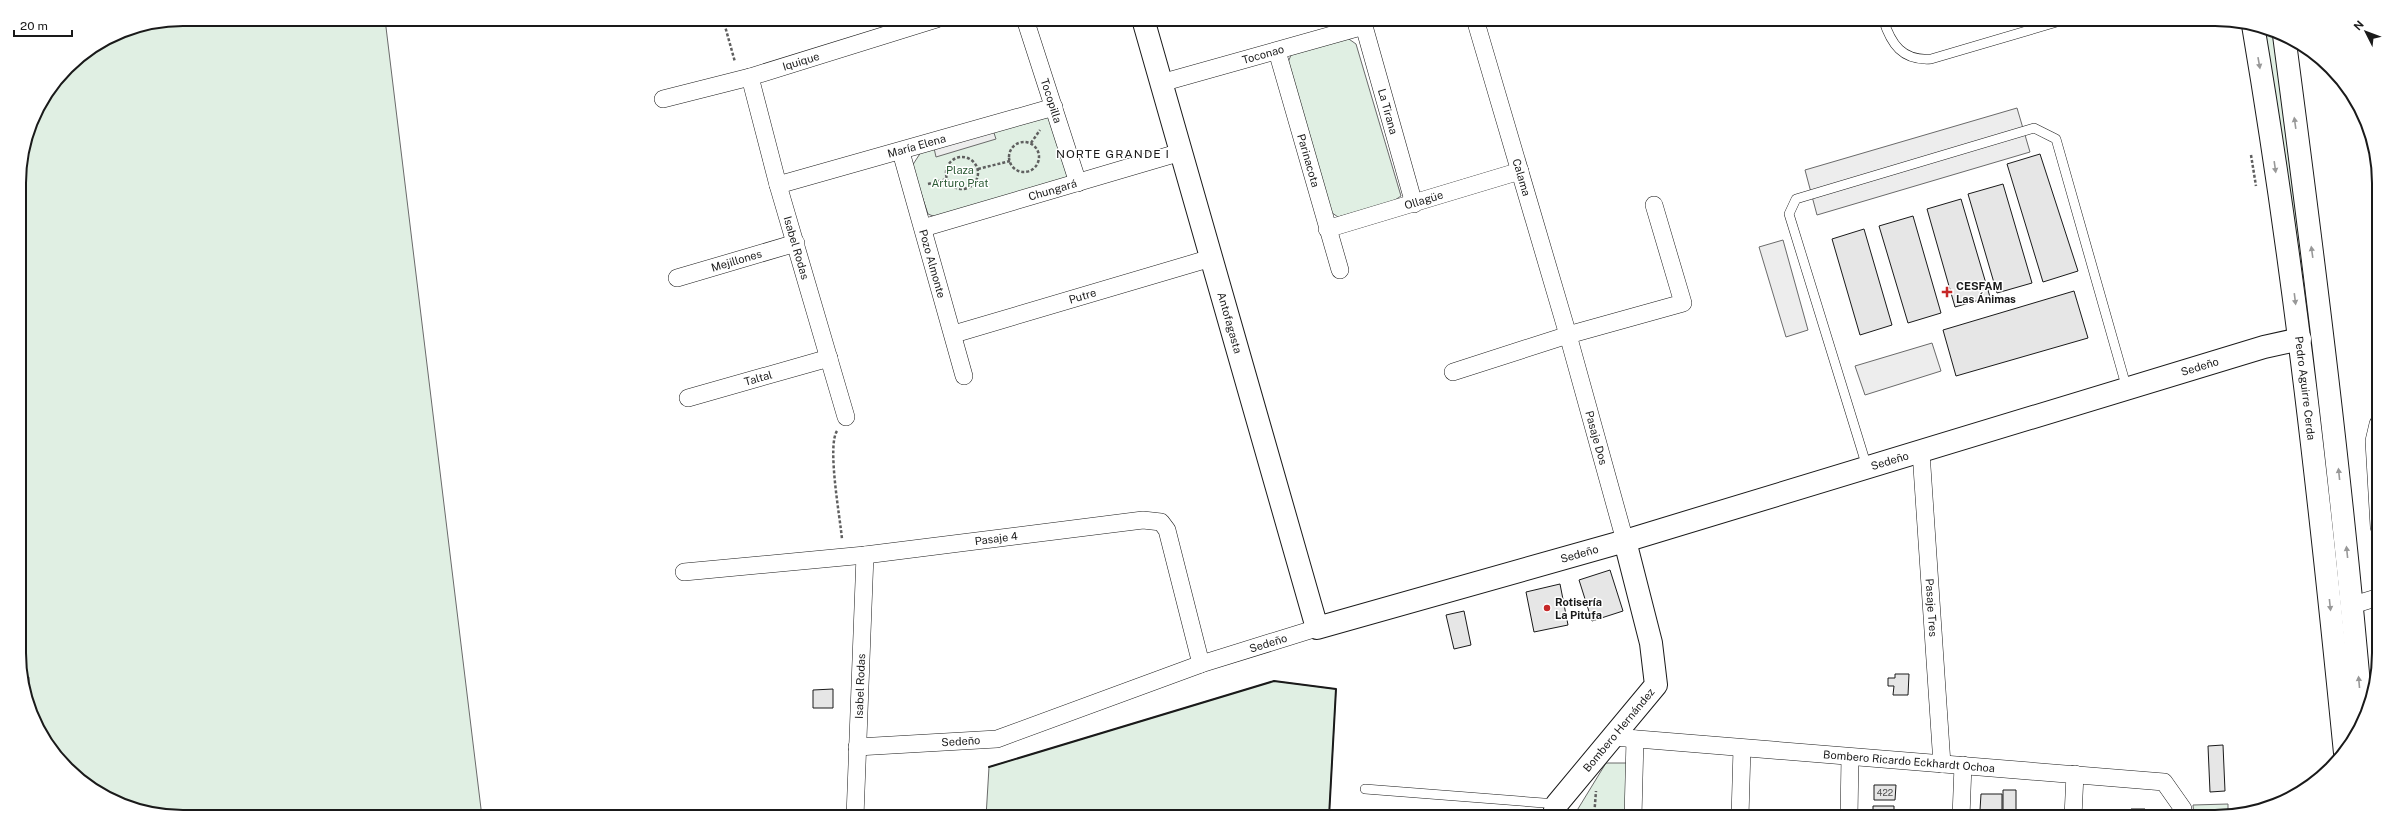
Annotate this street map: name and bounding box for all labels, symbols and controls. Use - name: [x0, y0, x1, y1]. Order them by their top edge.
- scale bar: [14, 12, 72, 38]
- north arrow: [2346, 12, 2386, 52]
- text: N: [2351, 18, 2366, 33]
- text: 20 m: [20, 19, 48, 33]
- street label: Toconao: [1241, 43, 1285, 66]
- street label: Iquique: [781, 50, 821, 73]
- one-way arrow: [2256, 57, 2262, 69]
- street label: Tocopilla: [1039, 77, 1064, 125]
- street label: La Tirana: [1376, 87, 1400, 136]
- one-way arrow: [2292, 117, 2298, 129]
- street label: María Elena: [886, 132, 947, 160]
- street label: Parinacota: [1295, 133, 1322, 189]
- district label: NORTE GRANDE I: [1056, 147, 1170, 161]
- street label: Calama: [1510, 157, 1533, 197]
- one-way arrow: [2272, 161, 2278, 173]
- park label: Plaza Arturo Prat: [932, 164, 988, 189]
- street label: Chungará: [1027, 177, 1078, 203]
- street label: Ollagüe: [1403, 188, 1445, 211]
- street label: Isabel Rodas: [781, 215, 811, 281]
- street label: Pozo Almonte: [917, 228, 948, 299]
- one-way arrow: [2309, 246, 2315, 258]
- street label: Mejillones: [710, 247, 764, 274]
- place label: CESFAM Las Ánimas: [1956, 280, 2016, 305]
- street label: Putre: [1067, 286, 1098, 306]
- marker: CESFAM Las Ánimas: [1941, 286, 1953, 298]
- street label: Antofagasta: [1215, 291, 1244, 355]
- one-way arrow: [2292, 293, 2298, 305]
- street label: Pedro Aguirre Cerda: [2293, 336, 2318, 441]
- street label: Sedeño: [2179, 355, 2220, 378]
- street label: Taltal: [743, 368, 774, 388]
- street label: Pasaje Dos: [1583, 409, 1610, 467]
- street label: Sedeño: [1869, 449, 1910, 472]
- one-way arrow: [2335, 468, 2342, 480]
- street label: Pasaje 4: [974, 530, 1018, 547]
- street label: Sedeño: [1559, 543, 1600, 565]
- one-way arrow: [2344, 546, 2350, 558]
- street label: Pasaje Tres: [1924, 578, 1939, 638]
- place label: Rotisería La Pitufa: [1555, 596, 1602, 621]
- one-way arrow: [2327, 599, 2333, 611]
- marker: Rotisería La Pitufa: [1542, 603, 1552, 613]
- street label: Sedeño: [1248, 632, 1289, 655]
- street label: Isabel Rodas: [853, 653, 867, 719]
- one-way arrow: [2356, 676, 2363, 688]
- street label: Bombero Hernández: [1581, 686, 1657, 774]
- street label: Sedeño: [941, 734, 981, 748]
- street label: Bombero Ricardo Eckhardt Ochoa: [1823, 748, 1995, 774]
- house number: 422: [1877, 787, 1893, 798]

